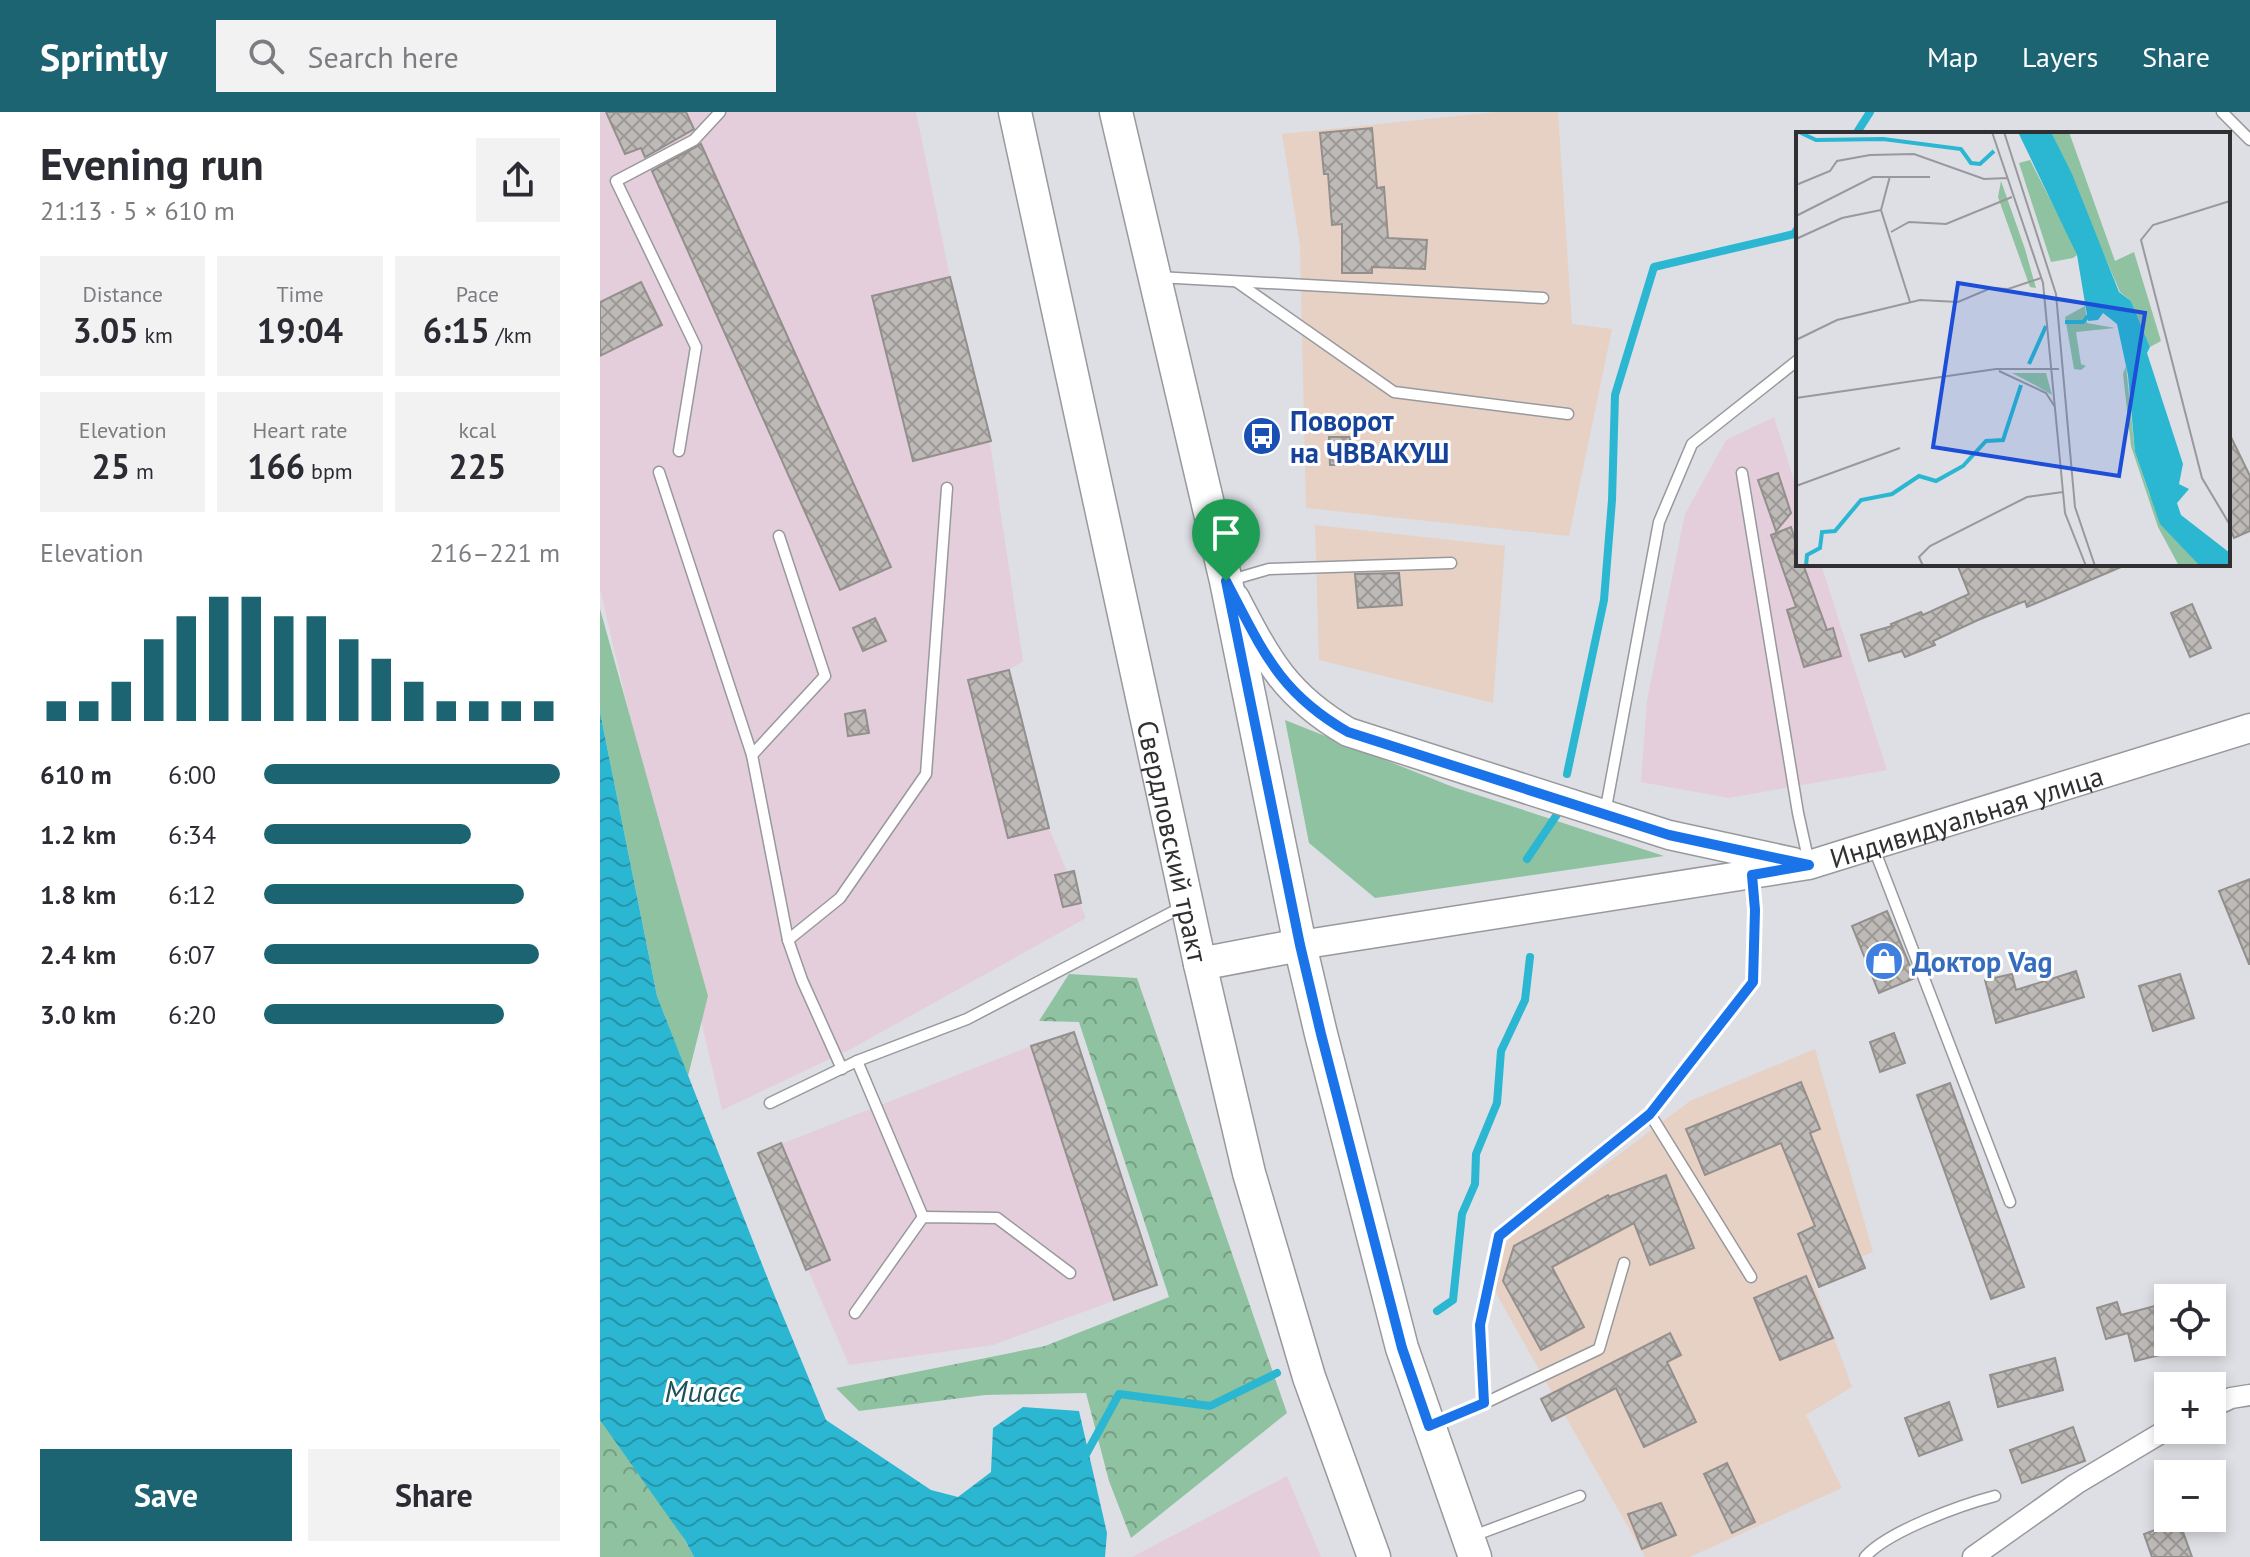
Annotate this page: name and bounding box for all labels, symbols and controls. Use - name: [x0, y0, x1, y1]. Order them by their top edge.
- search box: [216, 20, 776, 92]
- text: Sprintly: [40, 32, 168, 81]
- icon: search: [244, 34, 288, 78]
- text: Search here: [308, 37, 459, 76]
- text: Map: [1927, 38, 1978, 75]
- text: Layers: [2022, 38, 2098, 75]
- text: Share: [2142, 38, 2210, 75]
- inset map: [1796, 132, 2230, 566]
- text: Evening run: [40, 135, 264, 192]
- button: share: [476, 138, 560, 222]
- text: 21:13 · 5 × 610 m: [40, 194, 235, 227]
- text: Distance: [82, 280, 163, 308]
- text: Time: [276, 280, 324, 308]
- text: Pace: [456, 280, 499, 308]
- text: 3.05: [72, 308, 139, 352]
- text: 19:04: [257, 308, 343, 352]
- text: 6:15: [423, 308, 490, 352]
- text: km: [139, 321, 173, 349]
- text: /km: [490, 321, 532, 349]
- place label: Поворот на ЧВВАКУШ: [1290, 402, 1449, 471]
- bus stop icon: Поворот на ЧВВАКУШ: [1241, 415, 1283, 457]
- text: Elevation: [79, 416, 166, 444]
- text: Heart rate: [252, 416, 348, 444]
- text: kcal: [459, 416, 496, 444]
- text: 25: [92, 444, 130, 488]
- text: 166: [247, 444, 305, 488]
- text: 225: [448, 444, 506, 488]
- text: m: [130, 457, 154, 485]
- text: bpm: [305, 457, 353, 485]
- pin: [1192, 499, 1260, 581]
- icon: arrive: [1204, 511, 1248, 555]
- text: Elevation: [40, 536, 144, 569]
- text: 216–221 m: [430, 536, 560, 569]
- street label: Свердловский тракт: [1129, 717, 1218, 966]
- street label: Индивидуальная улица: [1825, 756, 2108, 876]
- text: 610 m: [40, 758, 112, 791]
- text: 6:00: [168, 758, 216, 791]
- text: 1.2 km: [40, 818, 116, 851]
- text: 6:34: [168, 818, 216, 851]
- text: 1.8 km: [40, 878, 116, 911]
- text: 6:12: [168, 878, 216, 911]
- text: 2.4 km: [40, 938, 116, 971]
- text: 6:07: [168, 938, 216, 971]
- shop icon: Доктор Vag: [1863, 940, 1905, 982]
- place label: Доктор Vag: [1912, 943, 2052, 980]
- text: 3.0 km: [40, 998, 116, 1031]
- text: 6:20: [168, 998, 216, 1031]
- map controls: [2154, 1284, 2226, 1532]
- button: locate: [2154, 1284, 2226, 1356]
- water label: Миасс: [665, 1371, 742, 1410]
- button: +: [2154, 1372, 2226, 1444]
- button: Save: [40, 1449, 292, 1541]
- button: Share: [308, 1449, 560, 1541]
- button: −: [2154, 1460, 2226, 1532]

